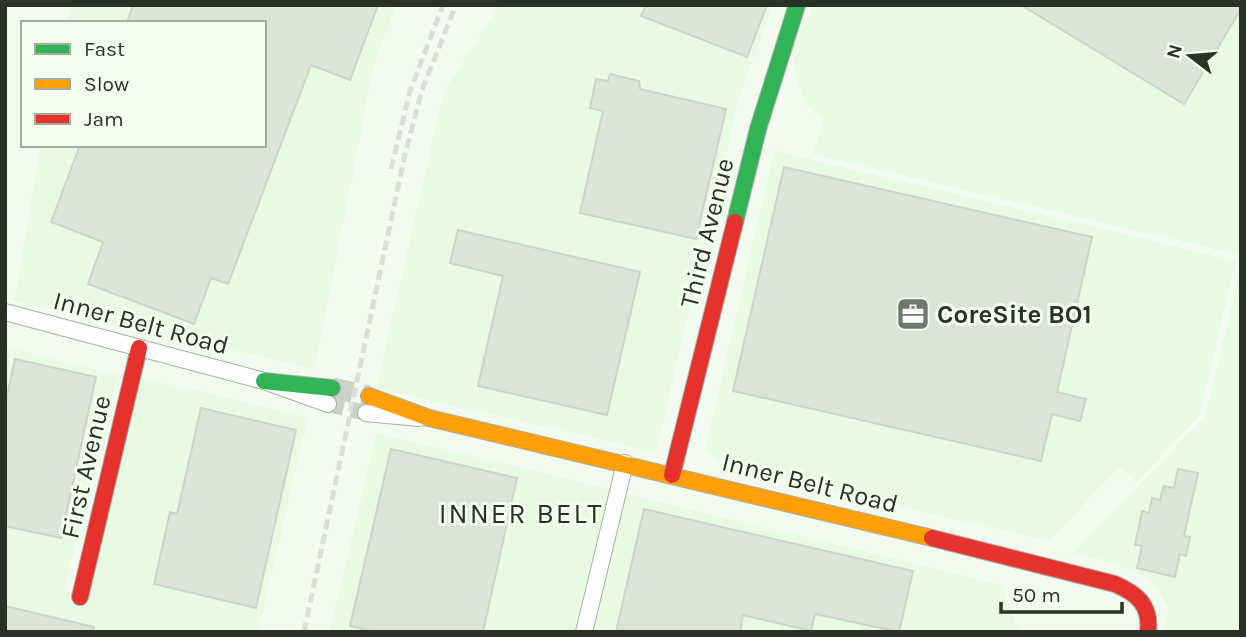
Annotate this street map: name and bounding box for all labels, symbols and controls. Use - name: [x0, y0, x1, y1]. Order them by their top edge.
- legend: [21, 21, 266, 147]
- north arrow: [1155, 21, 1225, 91]
- text: Fast: [84, 37, 125, 61]
- text: N: [1162, 42, 1187, 61]
- text: Slow: [84, 72, 129, 96]
- text: Jam: [84, 107, 124, 131]
- street label: Third Avenue: [673, 155, 741, 311]
- street label: Inner Belt Road: [50, 285, 232, 361]
- office icon: CoreSite BO1: [894, 295, 932, 333]
- place label: CoreSite BO1: [937, 299, 1092, 330]
- street label: First Avenue: [54, 392, 118, 542]
- street label: Inner Belt Road: [719, 446, 901, 520]
- district label: INNER BELT: [439, 497, 603, 530]
- scale bar: [1001, 570, 1122, 614]
- text: 50 m: [1012, 583, 1061, 607]

